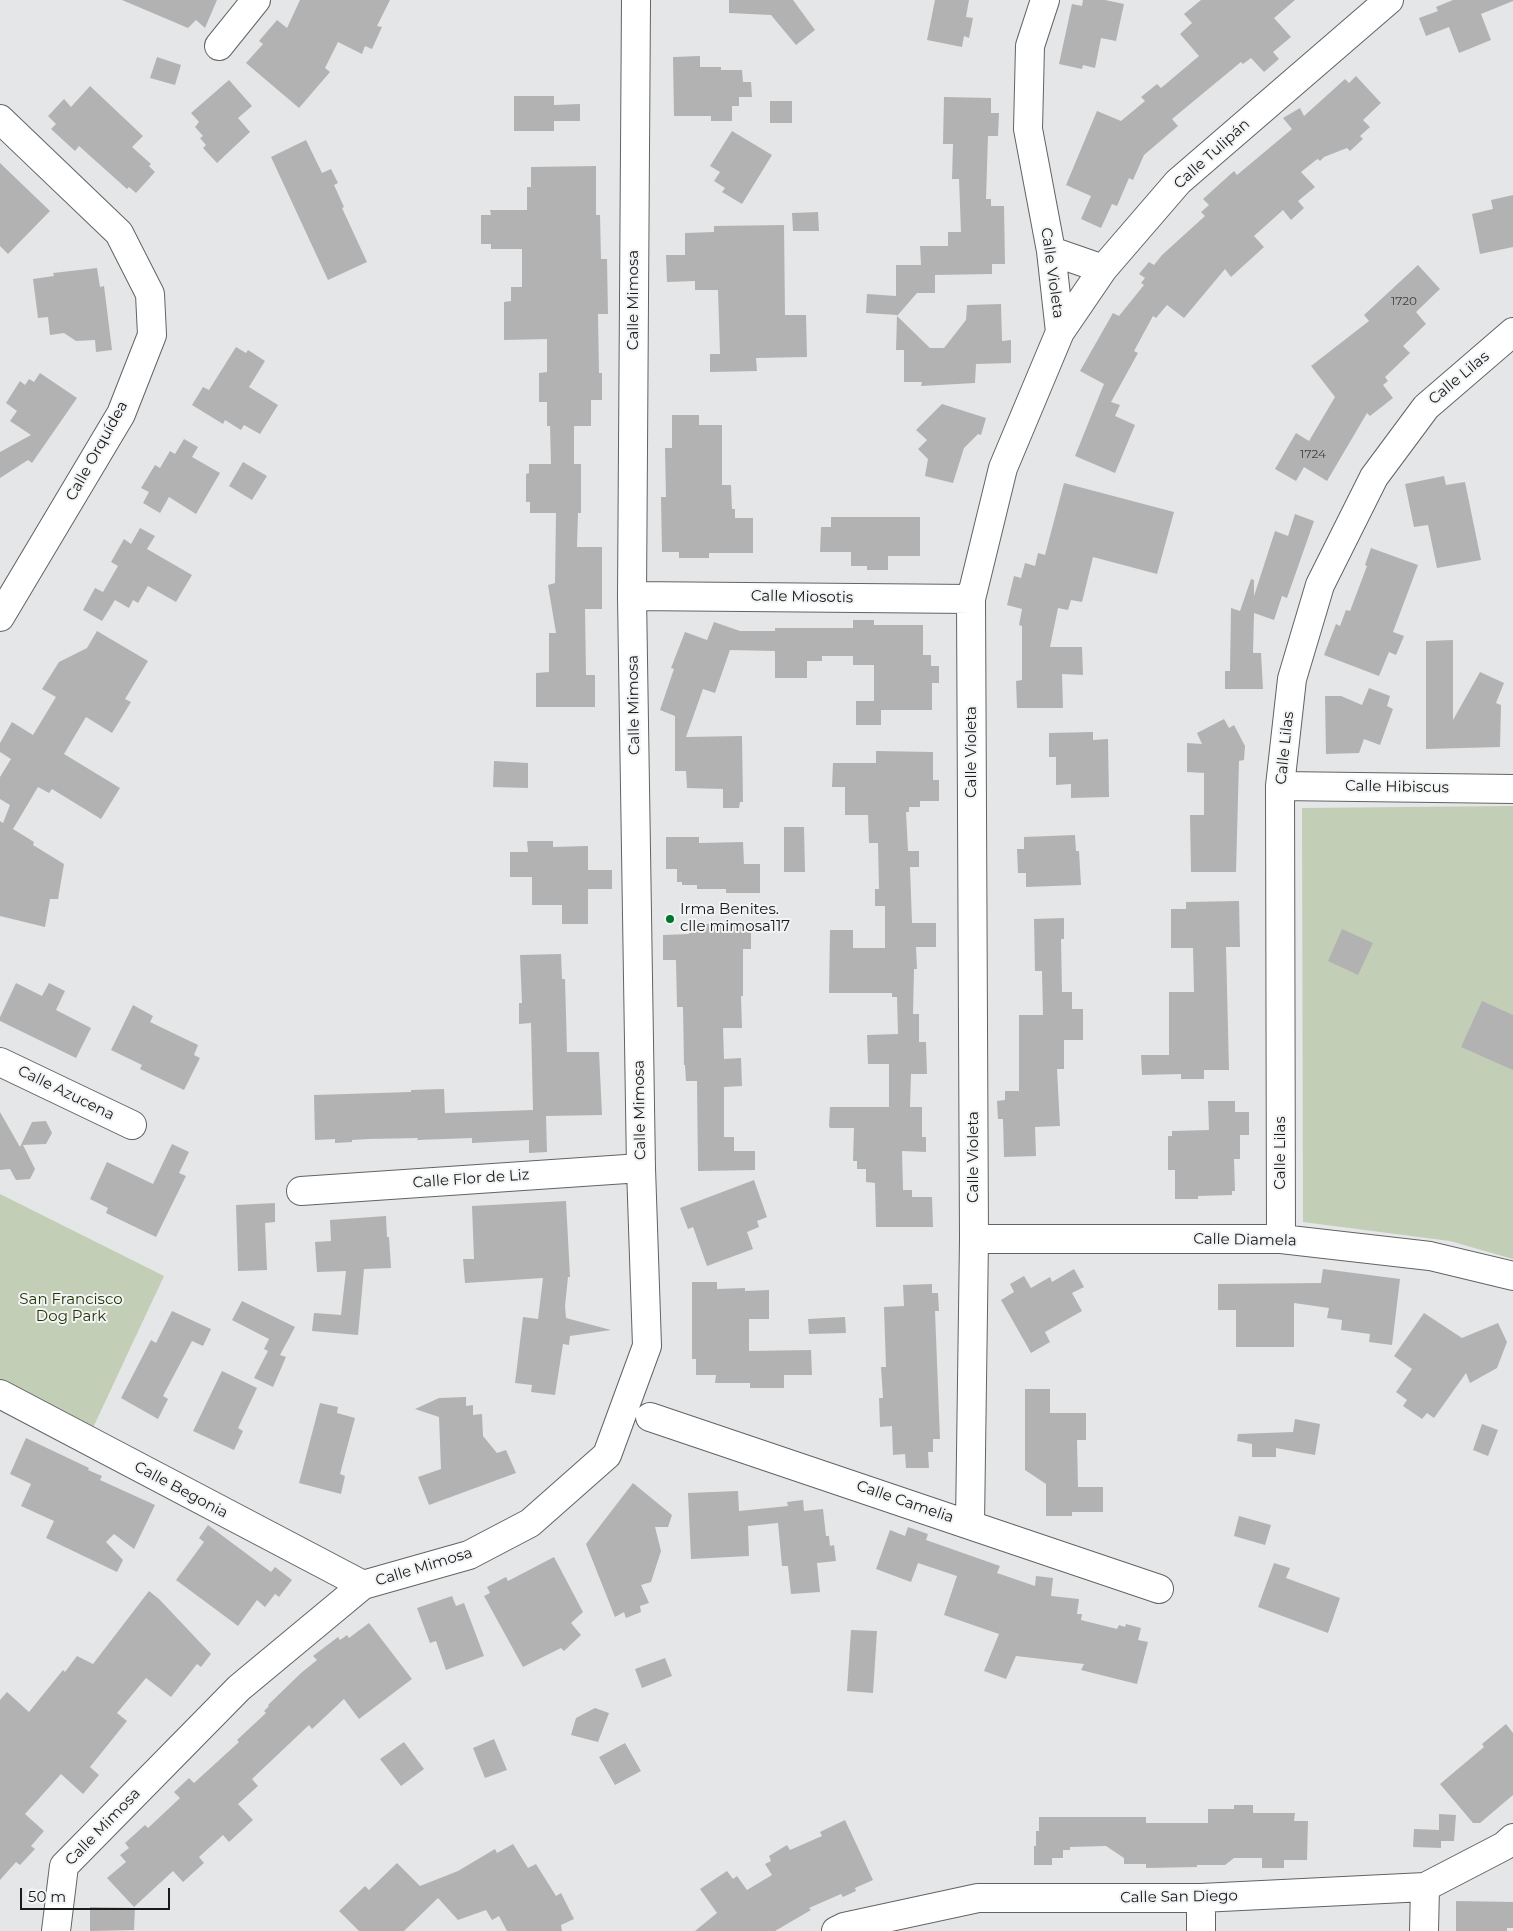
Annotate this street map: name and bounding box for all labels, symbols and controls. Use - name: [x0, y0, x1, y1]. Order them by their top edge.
- street label: Calle Tulipán: [1170, 115, 1254, 193]
- street label: Calle Violeta: [1037, 226, 1067, 320]
- street label: Calle Mimosa: [625, 250, 643, 350]
- house number: 1720: [1391, 294, 1417, 308]
- street label: Calle Lilas: [1425, 347, 1493, 409]
- street label: Calle Orquídea: [62, 398, 132, 504]
- house number: 1724: [1300, 447, 1326, 461]
- street label: Calle Miosotis: [751, 587, 853, 607]
- street label: Calle Mimosa: [624, 655, 644, 755]
- street label: Calle Violeta: [963, 706, 981, 798]
- street label: Calle Lilas: [1272, 711, 1298, 785]
- street label: Calle Hibiscus: [1345, 777, 1449, 797]
- place label: Irma Benites. clle mimosa117: [680, 901, 790, 936]
- marker: Irma Benites. clle mimosa117: [664, 913, 676, 925]
- street label: Calle Mimosa: [630, 1060, 650, 1160]
- street label: Calle Azucena: [15, 1062, 117, 1124]
- street label: Calle Violeta: [965, 1111, 983, 1203]
- street label: Calle Lilas: [1272, 1116, 1290, 1190]
- street label: Calle Flor de Liz: [412, 1166, 530, 1192]
- street label: Calle Diamela: [1193, 1230, 1297, 1250]
- park label: San Francisco Dog Park: [19, 1291, 123, 1326]
- street label: Calle Begonia: [131, 1458, 231, 1522]
- street label: Calle Camelia: [854, 1477, 956, 1527]
- street label: Calle Mimosa: [373, 1544, 475, 1590]
- street label: Calle Mimosa: [62, 1785, 144, 1869]
- scale bar: [22, 1878, 172, 1910]
- text: 50 m: [28, 1887, 66, 1906]
- street label: Calle San Diego: [1120, 1887, 1238, 1907]

